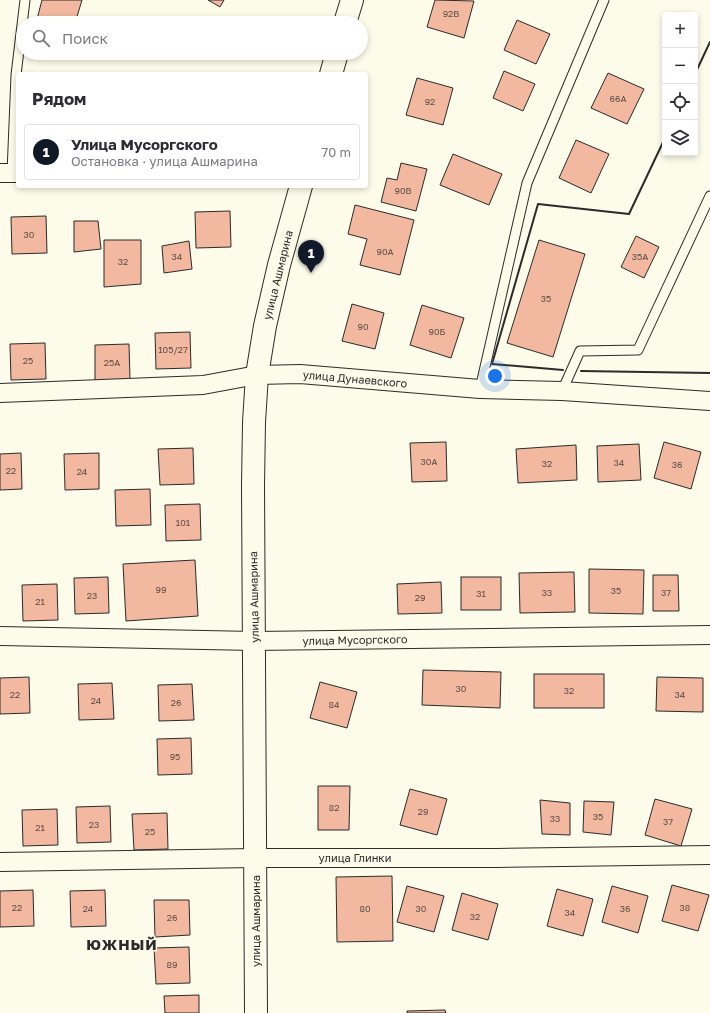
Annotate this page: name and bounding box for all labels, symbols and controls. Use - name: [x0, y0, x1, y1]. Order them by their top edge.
- house number: 92В: [443, 8, 459, 19]
- map controls: [662, 12, 698, 156]
- button: +: [662, 12, 698, 48]
- search box: [16, 16, 368, 60]
- icon: search: [30, 27, 52, 49]
- text: Поиск: [62, 29, 108, 47]
- button: −: [662, 48, 698, 84]
- button: locate: [662, 84, 698, 120]
- text: Рядом: [32, 88, 86, 109]
- house number: 66А: [610, 93, 626, 104]
- house number: 92: [425, 96, 435, 107]
- button: layers: [662, 120, 698, 156]
- text: Улица Мусоргского: [71, 135, 218, 153]
- text: 1: [43, 144, 49, 160]
- text: 70 m: [321, 144, 351, 160]
- text: Остановка · улица Ашмарина: [71, 153, 258, 169]
- house number: 90В: [394, 185, 412, 196]
- house number: 30: [24, 229, 35, 240]
- street label: улица Ашмарина: [260, 229, 295, 321]
- pin: 1: [298, 240, 324, 273]
- house number: 90А: [376, 246, 394, 257]
- house number: 34: [172, 251, 183, 262]
- house number: 35А: [632, 251, 648, 262]
- house number: 32: [118, 256, 128, 267]
- house number: 35: [541, 293, 551, 304]
- house number: 90: [357, 321, 369, 332]
- house number: 90Б: [428, 326, 446, 337]
- house number: 105/27: [158, 344, 188, 355]
- house number: 25: [23, 355, 33, 366]
- house number: 25А: [104, 357, 120, 368]
- your location: [485, 366, 505, 386]
- street label: улица Дунаевского: [302, 367, 408, 390]
- house number: 30А: [421, 456, 437, 467]
- house number: 34: [614, 457, 625, 468]
- house number: 32: [542, 458, 552, 469]
- house number: 36: [672, 459, 682, 470]
- house number: 22: [6, 465, 16, 476]
- house number: 24: [77, 466, 88, 477]
- house number: 101: [176, 517, 191, 528]
- street label: улица Ашмарина: [246, 551, 261, 643]
- house number: 99: [156, 584, 166, 595]
- house number: 35: [611, 585, 621, 596]
- house number: 33: [542, 587, 552, 598]
- house number: 37: [661, 587, 671, 598]
- house number: 31: [476, 588, 486, 599]
- house number: 23: [87, 590, 97, 601]
- house number: 29: [415, 592, 425, 603]
- house number: 21: [35, 596, 45, 607]
- street label: улица Мусоргского: [302, 632, 408, 647]
- house number: 30: [456, 683, 467, 694]
- house number: 32: [564, 685, 574, 696]
- house number: 22: [10, 689, 20, 700]
- house number: 34: [675, 689, 686, 700]
- house number: 24: [91, 695, 102, 706]
- house number: 26: [171, 697, 181, 708]
- house number: 84: [329, 699, 340, 710]
- house number: 95: [170, 751, 180, 762]
- house number: 82: [329, 802, 339, 813]
- house number: 29: [418, 806, 428, 817]
- house number: 35: [593, 811, 603, 822]
- house number: 33: [550, 813, 560, 824]
- house number: 37: [663, 816, 673, 827]
- house number: 23: [89, 819, 99, 830]
- house number: 21: [35, 822, 45, 833]
- house number: 25: [145, 826, 155, 837]
- street label: улица Глинки: [319, 851, 391, 864]
- street label: улица Ашмарина: [249, 875, 262, 967]
- house number: 22: [12, 902, 22, 913]
- house number: 38: [680, 902, 690, 913]
- house number: 24: [83, 903, 94, 914]
- house number: 80: [359, 903, 371, 914]
- house number: 30: [416, 903, 427, 914]
- house number: 36: [620, 903, 630, 914]
- house number: 34: [565, 907, 576, 918]
- house number: 32: [470, 911, 480, 922]
- house number: 26: [167, 912, 177, 923]
- district label: ЮЖНЫЙ: [86, 935, 158, 953]
- house number: 89: [167, 959, 177, 970]

